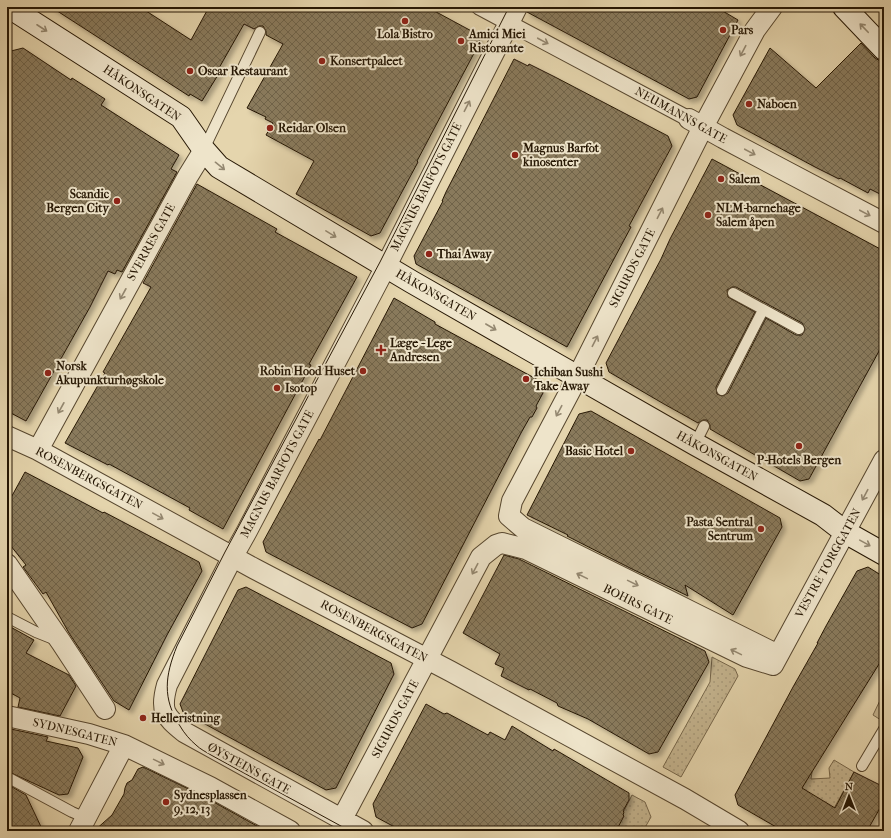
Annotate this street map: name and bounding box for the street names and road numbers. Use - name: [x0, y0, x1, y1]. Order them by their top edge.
- street label: HÅKONSGATEN: [101, 61, 184, 124]
- street label: NEUMANNS GATE: [633, 84, 729, 146]
- street label: MAGNUS BARFOTS GATE: [387, 120, 465, 254]
- street label: SVERRES GATE: [124, 201, 178, 283]
- street label: SIGURDS GATE: [606, 226, 658, 310]
- street label: HÅKONSGATEN: [393, 265, 479, 324]
- street label: MAGNUS BARFOTS GATE: [237, 408, 317, 540]
- street label: HÅKONSGATEN: [674, 427, 760, 484]
- street label: ROSENBERGSGATEN: [33, 444, 145, 512]
- street label: VESTRE TORGGATEN: [792, 506, 864, 621]
- street label: BOHRS GATE: [601, 581, 675, 627]
- street label: ROSENBERGSGATEN: [318, 597, 430, 665]
- street label: SIGURDS GATE: [368, 677, 422, 761]
- street label: SYDNESGATEN: [31, 715, 119, 749]
- street label: ØYSTEINS GATE: [205, 739, 293, 797]

